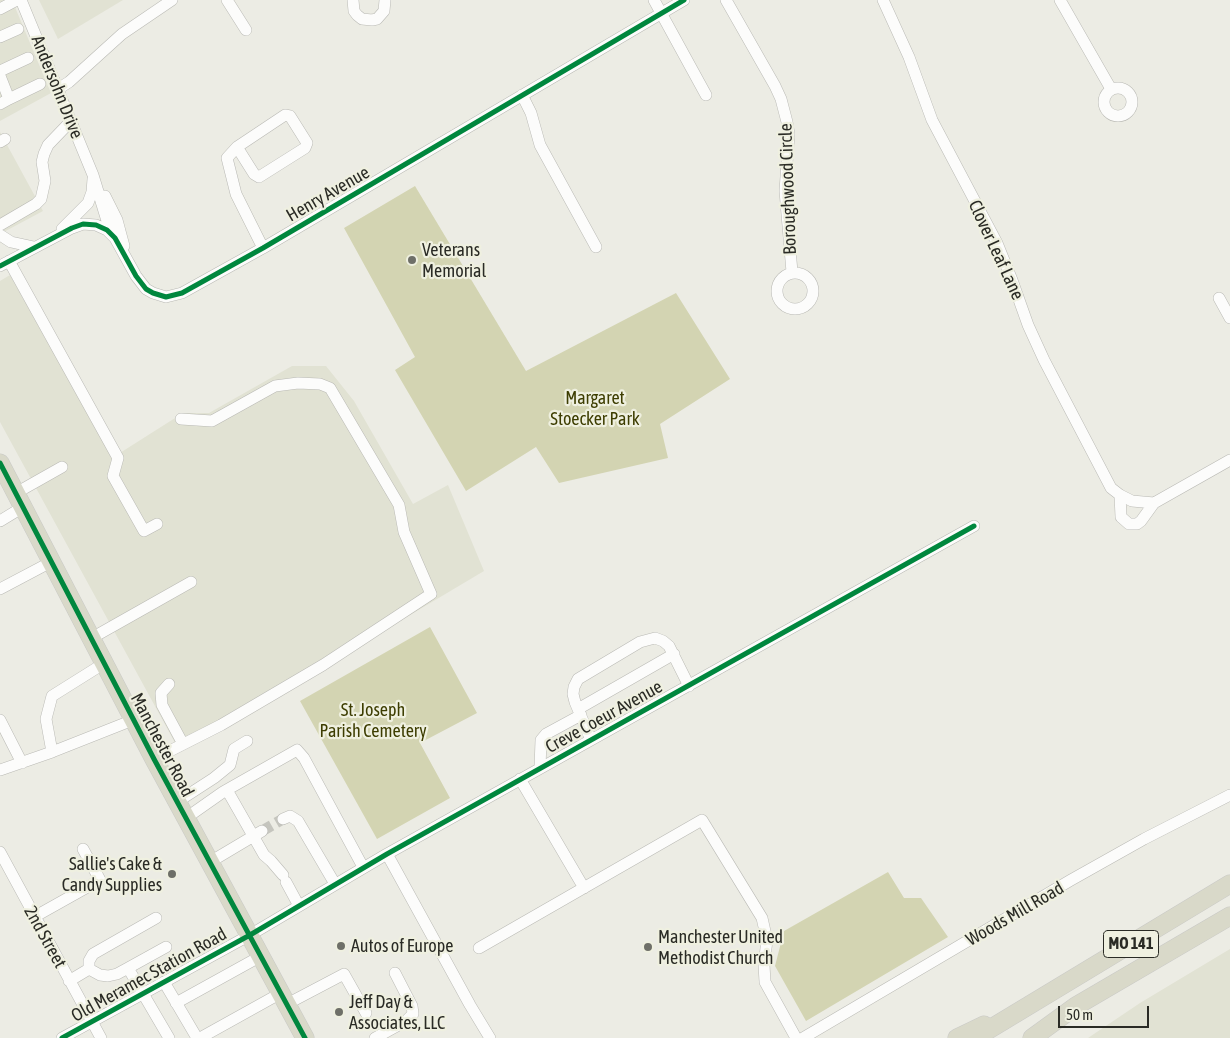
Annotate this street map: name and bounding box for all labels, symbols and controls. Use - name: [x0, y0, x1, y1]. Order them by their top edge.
- street label: Andersohn Drive: [27, 32, 87, 142]
- street label: Boroughwood Circle: [775, 123, 801, 255]
- street label: Henry Avenue: [283, 162, 373, 226]
- street label: Clover Leaf Lane: [964, 197, 1028, 303]
- place label: Veterans Memorial: [422, 239, 486, 282]
- marker: Veterans Memorial: [406, 254, 418, 266]
- park label: Margaret Stoecker Park: [550, 387, 640, 429]
- street label: Creve Coeur Avenue: [542, 676, 666, 758]
- street label: Manchester Road: [126, 689, 198, 801]
- park label: St. Joseph Parish Cemetery: [319, 699, 427, 742]
- place label: Sallie's Cake & Candy Supplies: [62, 853, 162, 896]
- marker: Sallie's Cake & Candy Supplies: [166, 868, 178, 880]
- street label: Woods Mill Road: [962, 877, 1068, 951]
- street label: 2nd Street: [19, 902, 71, 972]
- street label: Old Meramec Station Road: [68, 923, 230, 1027]
- place label: Manchester United Methodist Church: [658, 926, 783, 969]
- road number: MO 141: [1104, 931, 1158, 958]
- place label: Autos of Europe: [351, 935, 454, 957]
- marker: Autos of Europe: [335, 940, 347, 952]
- marker: Manchester United Methodist Church: [642, 941, 654, 953]
- place label: Jeff Day & Associates, LLC: [349, 991, 445, 1034]
- scale bar: [1060, 996, 1151, 1028]
- marker: Jeff Day & Associates, LLC: [333, 1006, 345, 1018]
- text: 50 m: [1066, 1006, 1093, 1023]

